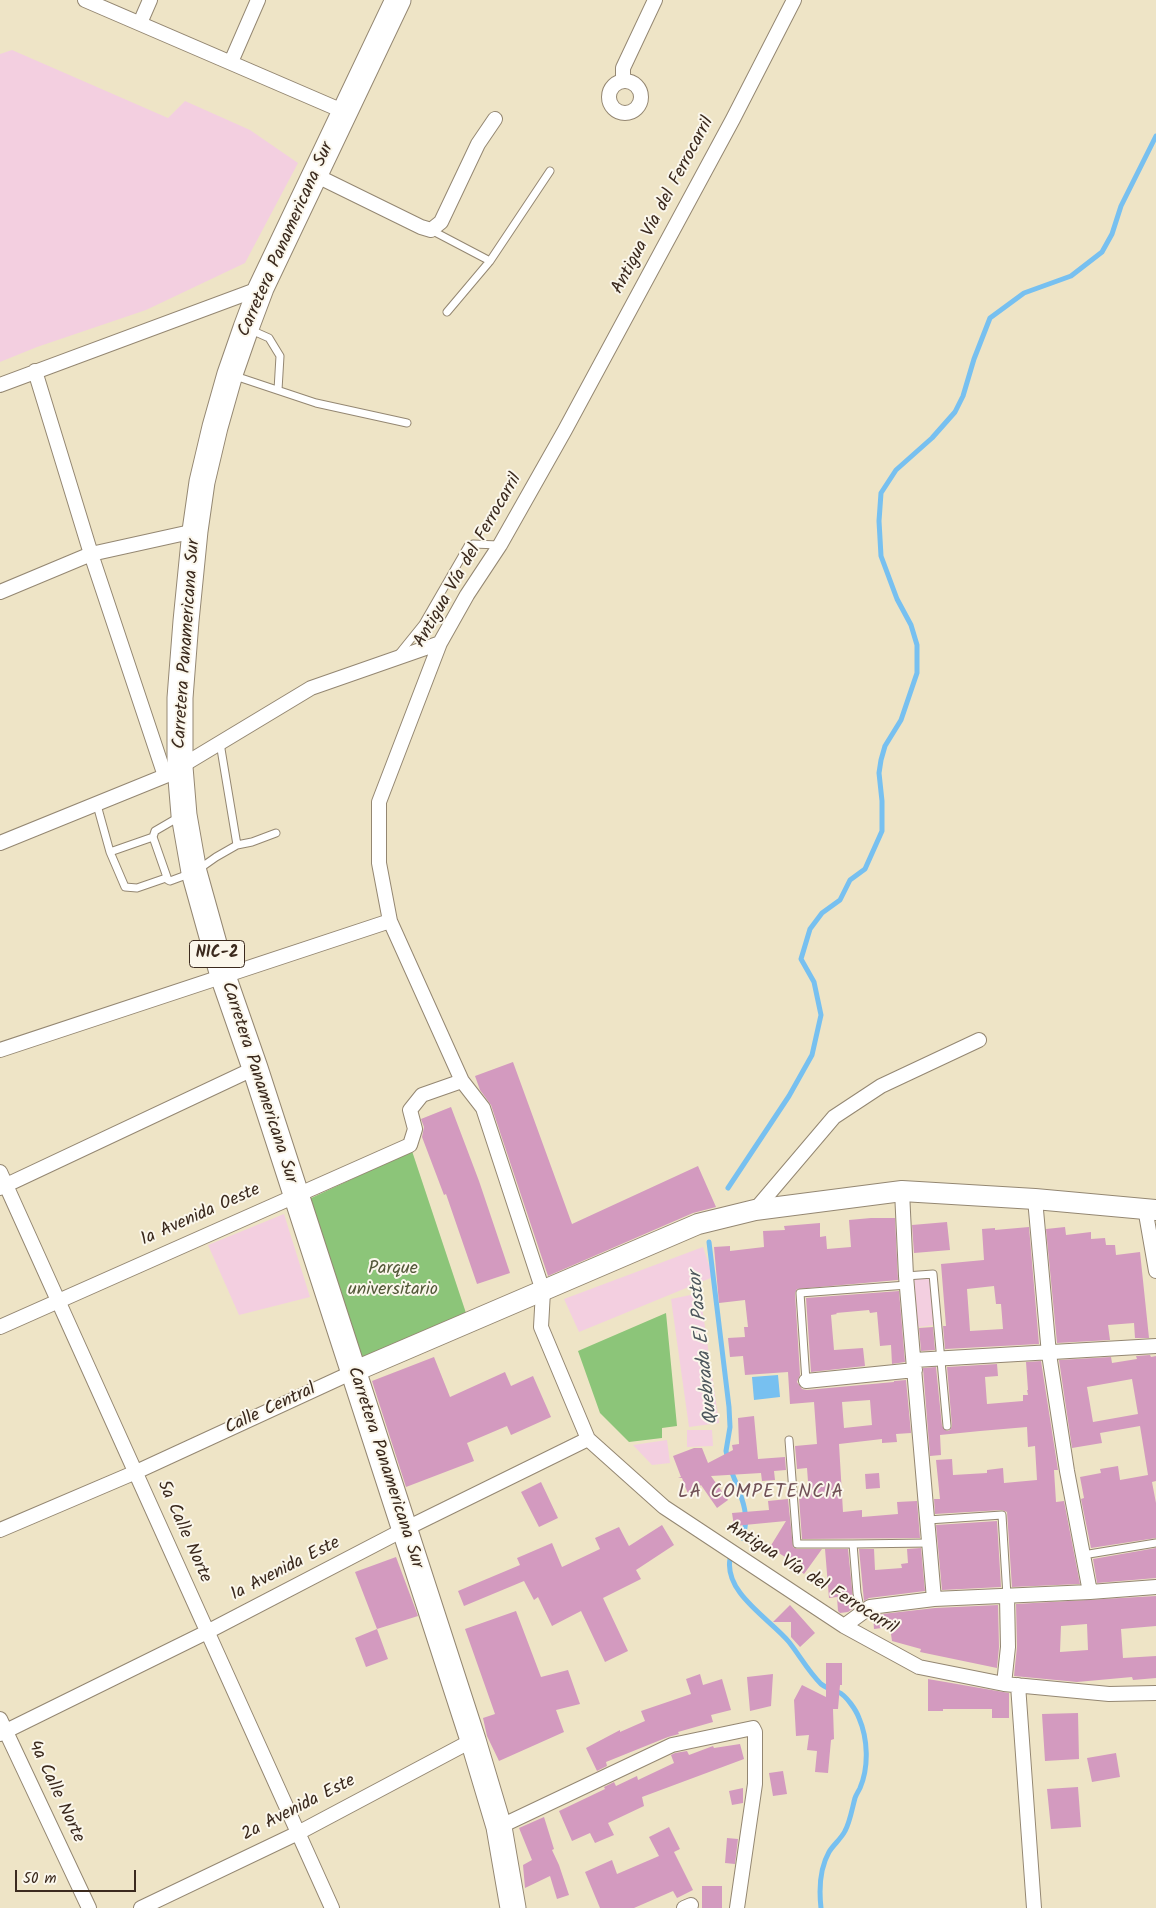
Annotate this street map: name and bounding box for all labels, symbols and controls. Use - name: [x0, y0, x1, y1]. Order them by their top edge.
- street label: Antigua Vía del Ferrocarril: [608, 114, 720, 298]
- street label: Carretera Panamericana Sur: [234, 139, 340, 341]
- street label: Antigua Vía del Ferrocarril: [410, 470, 528, 652]
- street label: Carretera Panamericana Sur: [170, 538, 206, 750]
- road number: NIC-2: [190, 941, 244, 968]
- street label: Carretera Panamericana Sur: [215, 979, 301, 1187]
- street label: 1a Avenida Oeste: [138, 1180, 264, 1252]
- park label: Parque universitario: [348, 1259, 438, 1302]
- water label: Quebrada El Pastor: [686, 1270, 724, 1426]
- street label: Carretera Panamericana Sur: [341, 1364, 427, 1572]
- street label: Calle Central: [222, 1380, 320, 1440]
- street label: 5a Calle Norte: [151, 1477, 215, 1587]
- district label: LA COMPETENCIA: [676, 1483, 846, 1505]
- street label: Antigua Vía del Ferrocarril: [722, 1518, 900, 1640]
- street label: 1a Avenida Este: [228, 1533, 344, 1607]
- street label: 4a Calle Norte: [22, 1737, 88, 1847]
- street label: 2a Avenida Este: [239, 1771, 359, 1847]
- scale bar: [18, 1860, 139, 1892]
- text: 50 m: [23, 1867, 57, 1891]

